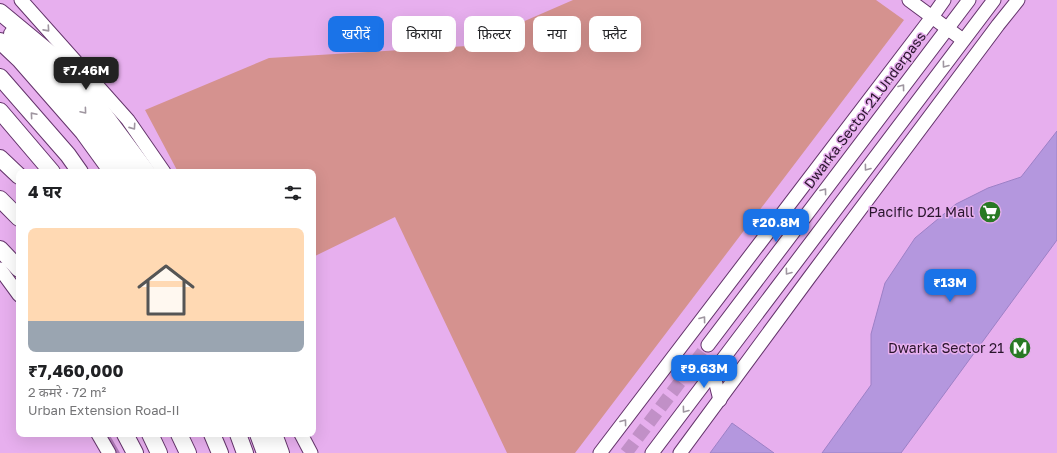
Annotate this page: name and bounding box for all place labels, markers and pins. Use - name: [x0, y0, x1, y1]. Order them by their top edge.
- pin: ₹7.46M: [53, 57, 119, 91]
- supermarket icon: Pacific D21 Mall: [977, 199, 1003, 225]
- place label: Pacific D21 Mall: [869, 203, 974, 220]
- pin: ₹20.8M: [743, 209, 809, 243]
- pin: ₹13M: [926, 269, 974, 303]
- metro station icon: Dwarka Sector 21: [1007, 335, 1033, 361]
- place label: Dwarka Sector 21: [888, 339, 1004, 356]
- pin: ₹9.63M: [671, 355, 737, 389]

